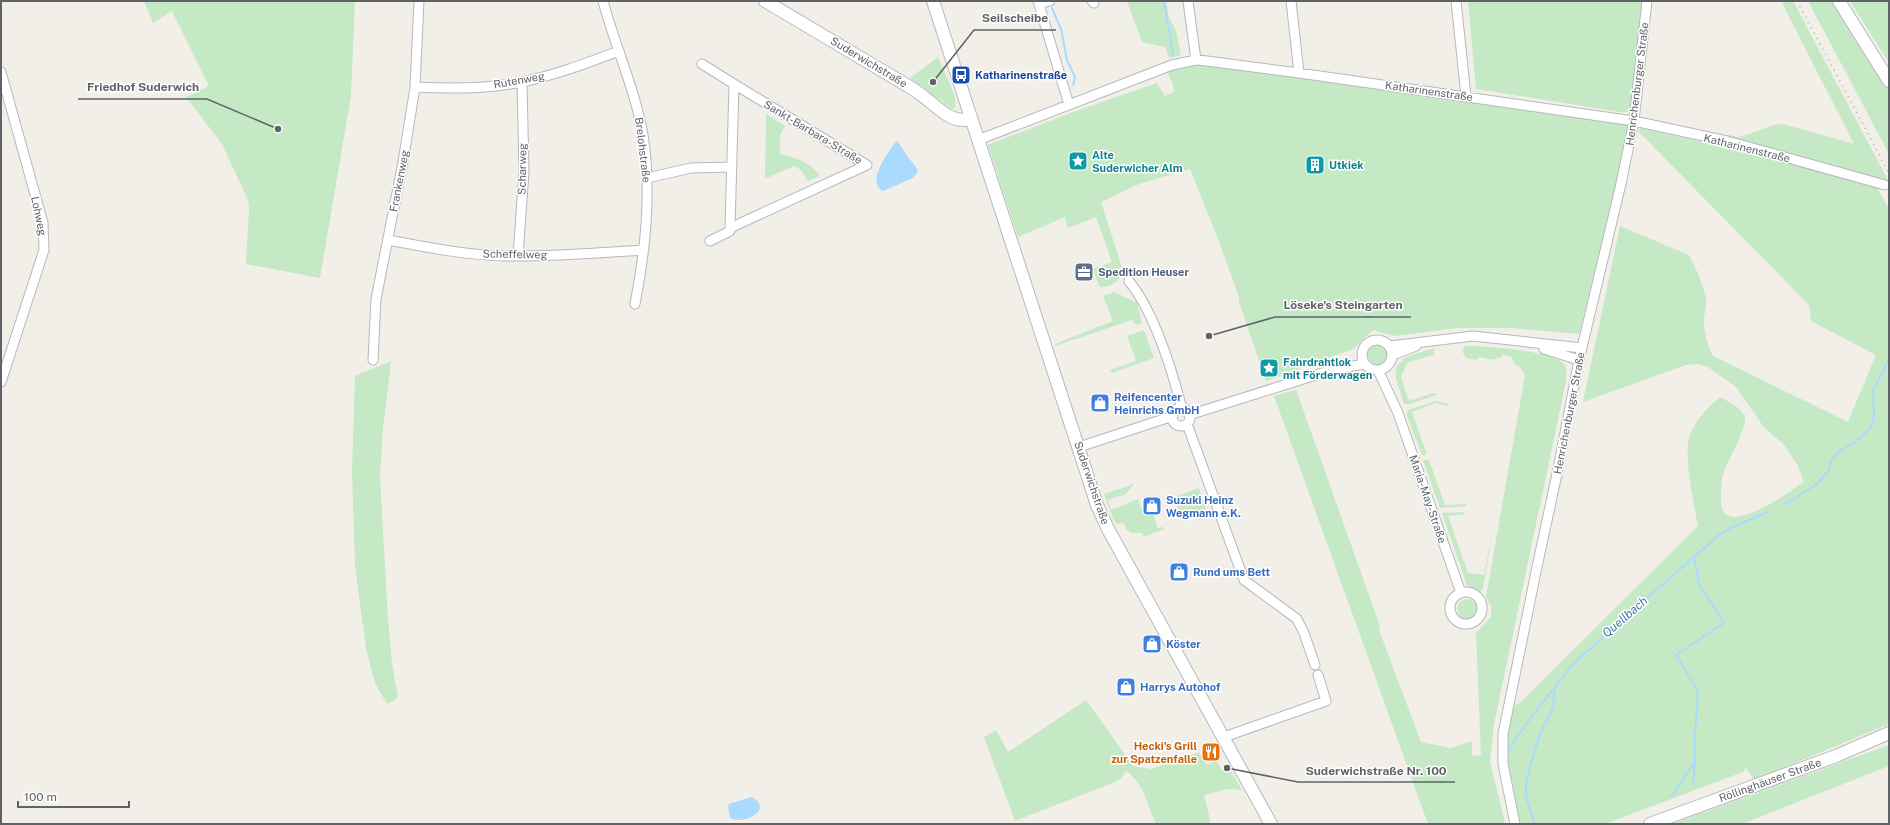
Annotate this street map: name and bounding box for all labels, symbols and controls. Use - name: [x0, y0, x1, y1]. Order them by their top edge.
- callout: Seilscheibe: [974, 6, 1056, 30]
- text: Seilscheibe: [982, 11, 1048, 25]
- street label: Henrichenburger Straße: [1623, 22, 1651, 146]
- street label: Suderwichstraße: [829, 34, 909, 90]
- bus stop icon: Katharinenstraße: [950, 64, 972, 86]
- place label: Katharinenstraße: [975, 69, 1067, 81]
- street label: Rutenweg: [492, 70, 546, 90]
- callout: Friedhof Suderwich: [78, 75, 207, 99]
- street label: Katharinenstraße: [1384, 79, 1474, 103]
- text: Friedhof Suderwich: [87, 80, 199, 94]
- street label: Sankt-Barbara-Straße: [762, 98, 864, 166]
- street label: Brelohstraße: [633, 117, 653, 183]
- street label: Katharinenstraße: [1703, 131, 1791, 165]
- street label: Scharweg: [516, 143, 528, 195]
- street label: Frankenweg: [387, 149, 411, 213]
- place label: Alte Suderwicher Alm: [1092, 149, 1183, 174]
- place icon: Alte Suderwicher Alm: [1067, 150, 1089, 172]
- building icon: Utkiek: [1304, 154, 1326, 176]
- place label: Utkiek: [1329, 159, 1364, 171]
- street label: Lohweg: [29, 195, 49, 237]
- street label: Scheffelweg: [482, 247, 548, 261]
- office icon: Spedition Heuser: [1073, 261, 1095, 283]
- place label: Spedition Heuser: [1098, 266, 1189, 278]
- callout: Löseke's Steingarten: [1275, 293, 1411, 317]
- text: Löseke's Steingarten: [1283, 298, 1403, 312]
- street label: Henrichenburger Straße: [1551, 351, 1587, 475]
- place label: Fahrdrahtlok mit Förderwagen: [1283, 356, 1372, 381]
- place icon: Fahrdrahtlok mit Förderwagen: [1258, 357, 1280, 379]
- place label: Reifencenter Heinrichs GmbH: [1114, 391, 1199, 416]
- shop icon: Reifencenter Heinrichs GmbH: [1089, 392, 1111, 414]
- street label: Suderwichstraße: [1072, 440, 1112, 526]
- street label: Maria-May-Straße: [1407, 453, 1449, 545]
- place label: Suzuki Heinz Wegmann e.K.: [1166, 494, 1241, 519]
- shop icon: Suzuki Heinz Wegmann e.K.: [1141, 495, 1163, 517]
- shop icon: Rund ums Bett: [1168, 561, 1190, 583]
- place label: Rund ums Bett: [1193, 566, 1270, 578]
- water label: Quellbach: [1600, 594, 1651, 640]
- shop icon: Köster: [1141, 633, 1163, 655]
- place label: Köster: [1166, 638, 1201, 650]
- shop icon: Harrys Autohof: [1115, 676, 1137, 698]
- place label: Harrys Autohof: [1140, 681, 1221, 693]
- place label: Hecki's Grill zur Spatzenfalle: [1111, 740, 1197, 765]
- restaurant icon: Hecki's Grill zur Spatzenfalle: [1200, 741, 1222, 763]
- street label: Röllinghäuser Straße: [1717, 756, 1823, 804]
- callout: Suderwichstraße Nr. 100: [1298, 758, 1455, 782]
- text: Suderwichstraße Nr. 100: [1305, 764, 1447, 778]
- scale bar: [18, 783, 129, 809]
- text: 100 m: [24, 790, 57, 804]

